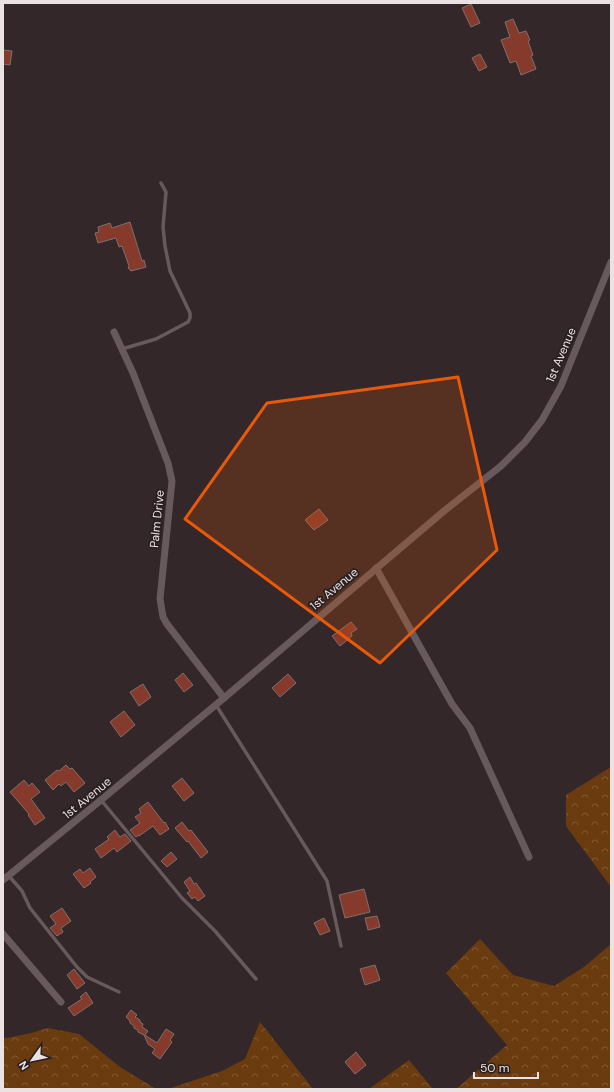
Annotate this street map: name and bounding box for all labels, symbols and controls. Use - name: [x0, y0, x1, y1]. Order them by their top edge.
- street label: 1st Avenue: [542, 325, 580, 385]
- street label: Palm Drive: [146, 489, 168, 549]
- street label: 1st Avenue: [307, 564, 362, 614]
- street label: 1st Avenue: [59, 773, 115, 823]
- north arrow: [12, 1040, 52, 1080]
- scale bar: [474, 1054, 538, 1080]
- text: N: [16, 1058, 32, 1073]
- text: 50 m: [480, 1060, 509, 1076]

